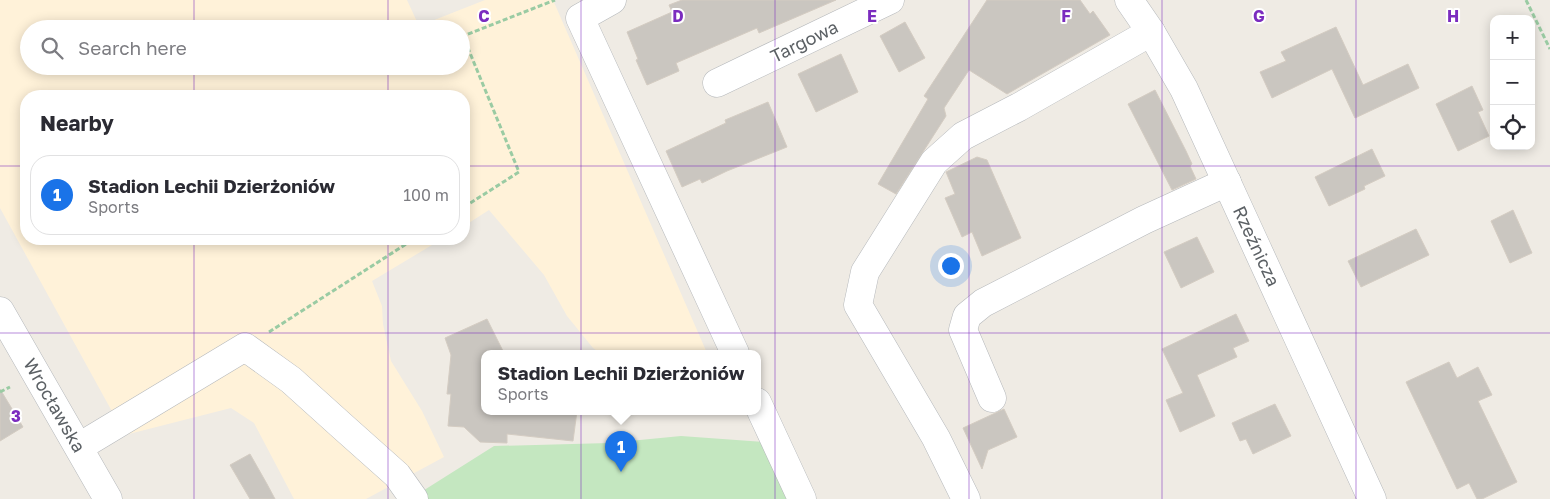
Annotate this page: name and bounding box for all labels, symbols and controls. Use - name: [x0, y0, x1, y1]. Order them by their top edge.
- text: C: [478, 6, 490, 26]
- text: D: [672, 6, 684, 26]
- text: E: [867, 6, 877, 26]
- text: F: [1061, 6, 1071, 26]
- text: G: [1253, 6, 1265, 26]
- text: H: [1447, 6, 1459, 26]
- street label: Targowa: [767, 15, 841, 67]
- map controls: [1490, 15, 1535, 150]
- button: +: [1490, 15, 1535, 60]
- search box: [20, 20, 470, 75]
- icon: search: [38, 34, 66, 62]
- text: Search here: [78, 36, 187, 59]
- button: −: [1490, 60, 1535, 105]
- button: locate: [1490, 105, 1535, 150]
- text: Nearby: [40, 110, 114, 136]
- text: Stadion Lechii Dzierżoniów: [88, 174, 335, 197]
- text: 1: [53, 185, 61, 205]
- text: 100 m: [403, 185, 449, 205]
- text: Sports: [88, 197, 139, 217]
- street label: Rzeźnicza: [1229, 202, 1285, 290]
- your location: [938, 253, 964, 279]
- popup: [481, 350, 761, 415]
- street label: Wrocławska: [19, 354, 91, 456]
- text: Stadion Lechii Dzierżoniów: [497, 361, 745, 384]
- text: Sports: [497, 384, 549, 404]
- text: 3: [11, 406, 21, 426]
- pin: 1: [605, 431, 637, 472]

